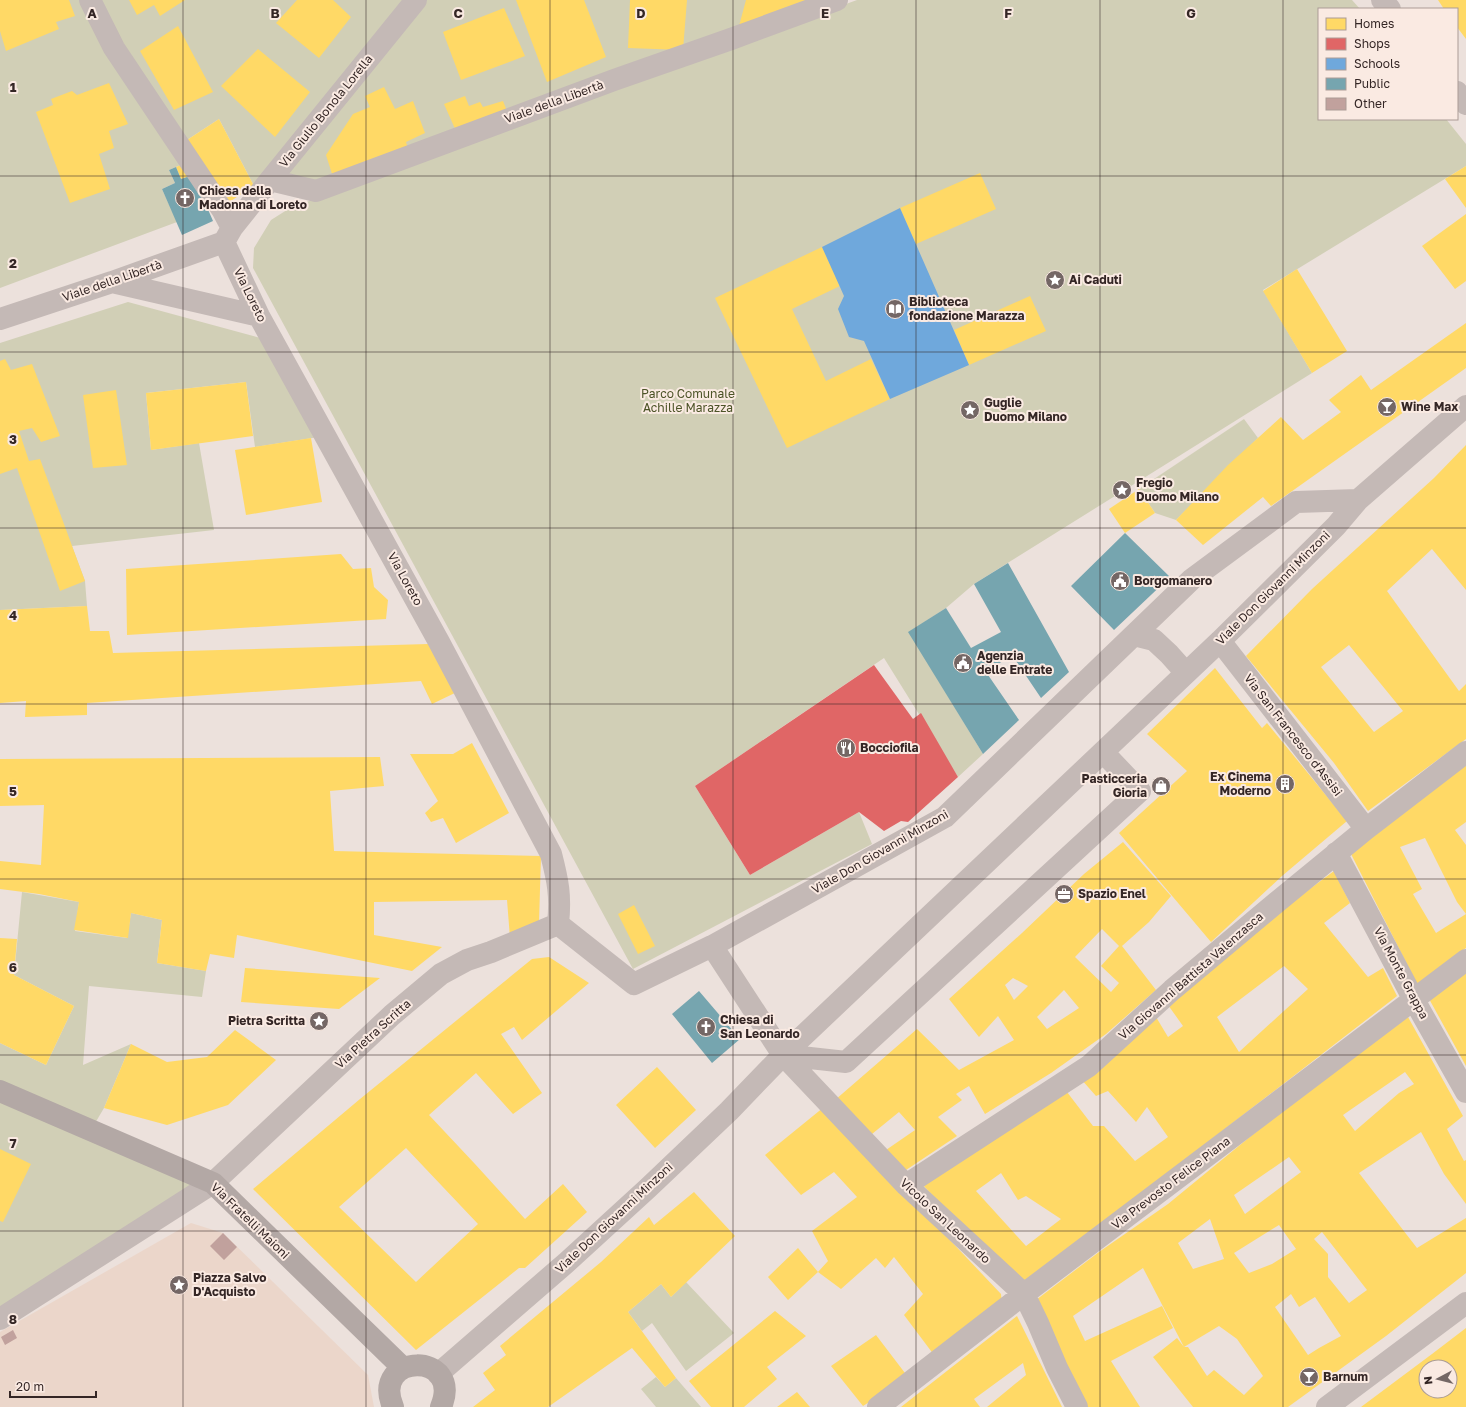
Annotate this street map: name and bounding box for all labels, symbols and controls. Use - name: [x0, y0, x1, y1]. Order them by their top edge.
- text: A: [87, 5, 97, 21]
- text: B: [270, 5, 280, 21]
- text: C: [453, 5, 463, 21]
- text: D: [636, 5, 646, 21]
- text: E: [821, 5, 829, 21]
- text: F: [1004, 5, 1012, 21]
- text: G: [1186, 5, 1196, 21]
- legend: [1318, 8, 1458, 120]
- text: Homes: [1354, 16, 1394, 31]
- text: Shops: [1354, 36, 1390, 51]
- street label: Via Giulio Bonola Lorella: [276, 51, 376, 170]
- text: Schools: [1354, 56, 1400, 71]
- text: Public: [1354, 76, 1391, 91]
- street label: Viale della Libertà: [502, 77, 605, 126]
- text: 1: [10, 79, 17, 95]
- text: Other: [1354, 96, 1387, 111]
- place label: Chiesa della Madonna di Loreto: [199, 183, 307, 212]
- church icon: Chiesa della Madonna di Loreto: [174, 187, 196, 209]
- text: 2: [9, 255, 17, 271]
- street label: Viale della Libertà: [60, 256, 164, 305]
- street label: Via Loreto: [231, 265, 270, 324]
- place icon: Ai Caduti: [1044, 269, 1066, 291]
- place label: Ai Caduti: [1069, 272, 1122, 287]
- place label: Biblioteca fondazione Marazza: [909, 294, 1025, 323]
- library icon: Biblioteca fondazione Marazza: [884, 298, 906, 320]
- park label: Parco Comunale Achille Marazza: [641, 386, 735, 415]
- place label: Guglie Duomo Milano: [984, 395, 1067, 424]
- bar icon: Wine Max: [1376, 396, 1398, 418]
- place icon: Guglie Duomo Milano: [959, 399, 981, 421]
- place label: Wine Max: [1401, 399, 1458, 414]
- text: 3: [9, 431, 17, 447]
- place label: Fregio Duomo Milano: [1136, 475, 1219, 504]
- place icon: Fregio Duomo Milano: [1111, 479, 1133, 501]
- street label: Viale Don Giovanni Minzoni: [1212, 527, 1333, 648]
- street label: Via Loreto: [385, 550, 426, 608]
- public building icon: Borgomanero: [1109, 570, 1131, 592]
- place label: Borgomanero: [1134, 573, 1212, 588]
- text: 4: [9, 607, 17, 623]
- place label: Agenzia delle Entrate: [977, 648, 1052, 677]
- public building icon: Agenzia delle Entrate: [952, 652, 974, 674]
- street label: Via San Francesco d'Assisi: [1241, 671, 1346, 799]
- restaurant icon: Bocciofila: [835, 737, 857, 759]
- place label: Bocciofila: [860, 740, 919, 755]
- place label: Ex Cinema Moderno: [1210, 769, 1271, 798]
- place label: Pasticceria Gioria: [1082, 771, 1147, 800]
- building icon: Ex Cinema Moderno: [1274, 773, 1296, 795]
- shop icon: Pasticceria Gioria: [1150, 775, 1172, 797]
- text: 5: [9, 783, 17, 799]
- street label: Viale Don Giovanni Minzoni: [809, 806, 951, 897]
- office icon: Spazio Enel: [1053, 883, 1075, 905]
- place label: Spazio Enel: [1078, 886, 1146, 901]
- street label: Via Giovanni Battista Valenzasca: [1115, 909, 1266, 1043]
- street label: Via Monte Grappa: [1371, 924, 1432, 1021]
- text: 6: [9, 959, 17, 975]
- street label: Via Pietra Scritta: [332, 996, 414, 1072]
- place icon: Pietra Scritta: [308, 1010, 330, 1032]
- place label: Chiesa di San Leonardo: [720, 1012, 800, 1041]
- place label: Pietra Scritta: [228, 1013, 305, 1028]
- church icon: Chiesa di San Leonardo: [695, 1016, 717, 1038]
- street label: Via Prevosto Felice Piana: [1108, 1133, 1233, 1232]
- text: 7: [9, 1135, 17, 1151]
- street label: Viale Don Giovanni Minzoni: [552, 1159, 676, 1276]
- street label: Vicolo San Leonardo: [897, 1175, 994, 1266]
- street label: Via Fratelli Maioni: [208, 1179, 293, 1262]
- place label: Piazza Salvo D'Acquisto: [193, 1270, 267, 1299]
- place icon: Piazza Salvo D'Acquisto: [168, 1274, 190, 1296]
- text: 8: [9, 1311, 17, 1327]
- north arrow: [1418, 1359, 1458, 1399]
- bar icon: Barnum: [1298, 1366, 1320, 1388]
- place label: Barnum: [1323, 1369, 1368, 1384]
- scale bar: [10, 1373, 96, 1399]
- text: N: [1421, 1375, 1435, 1385]
- text: 20 m: [16, 1379, 44, 1394]

